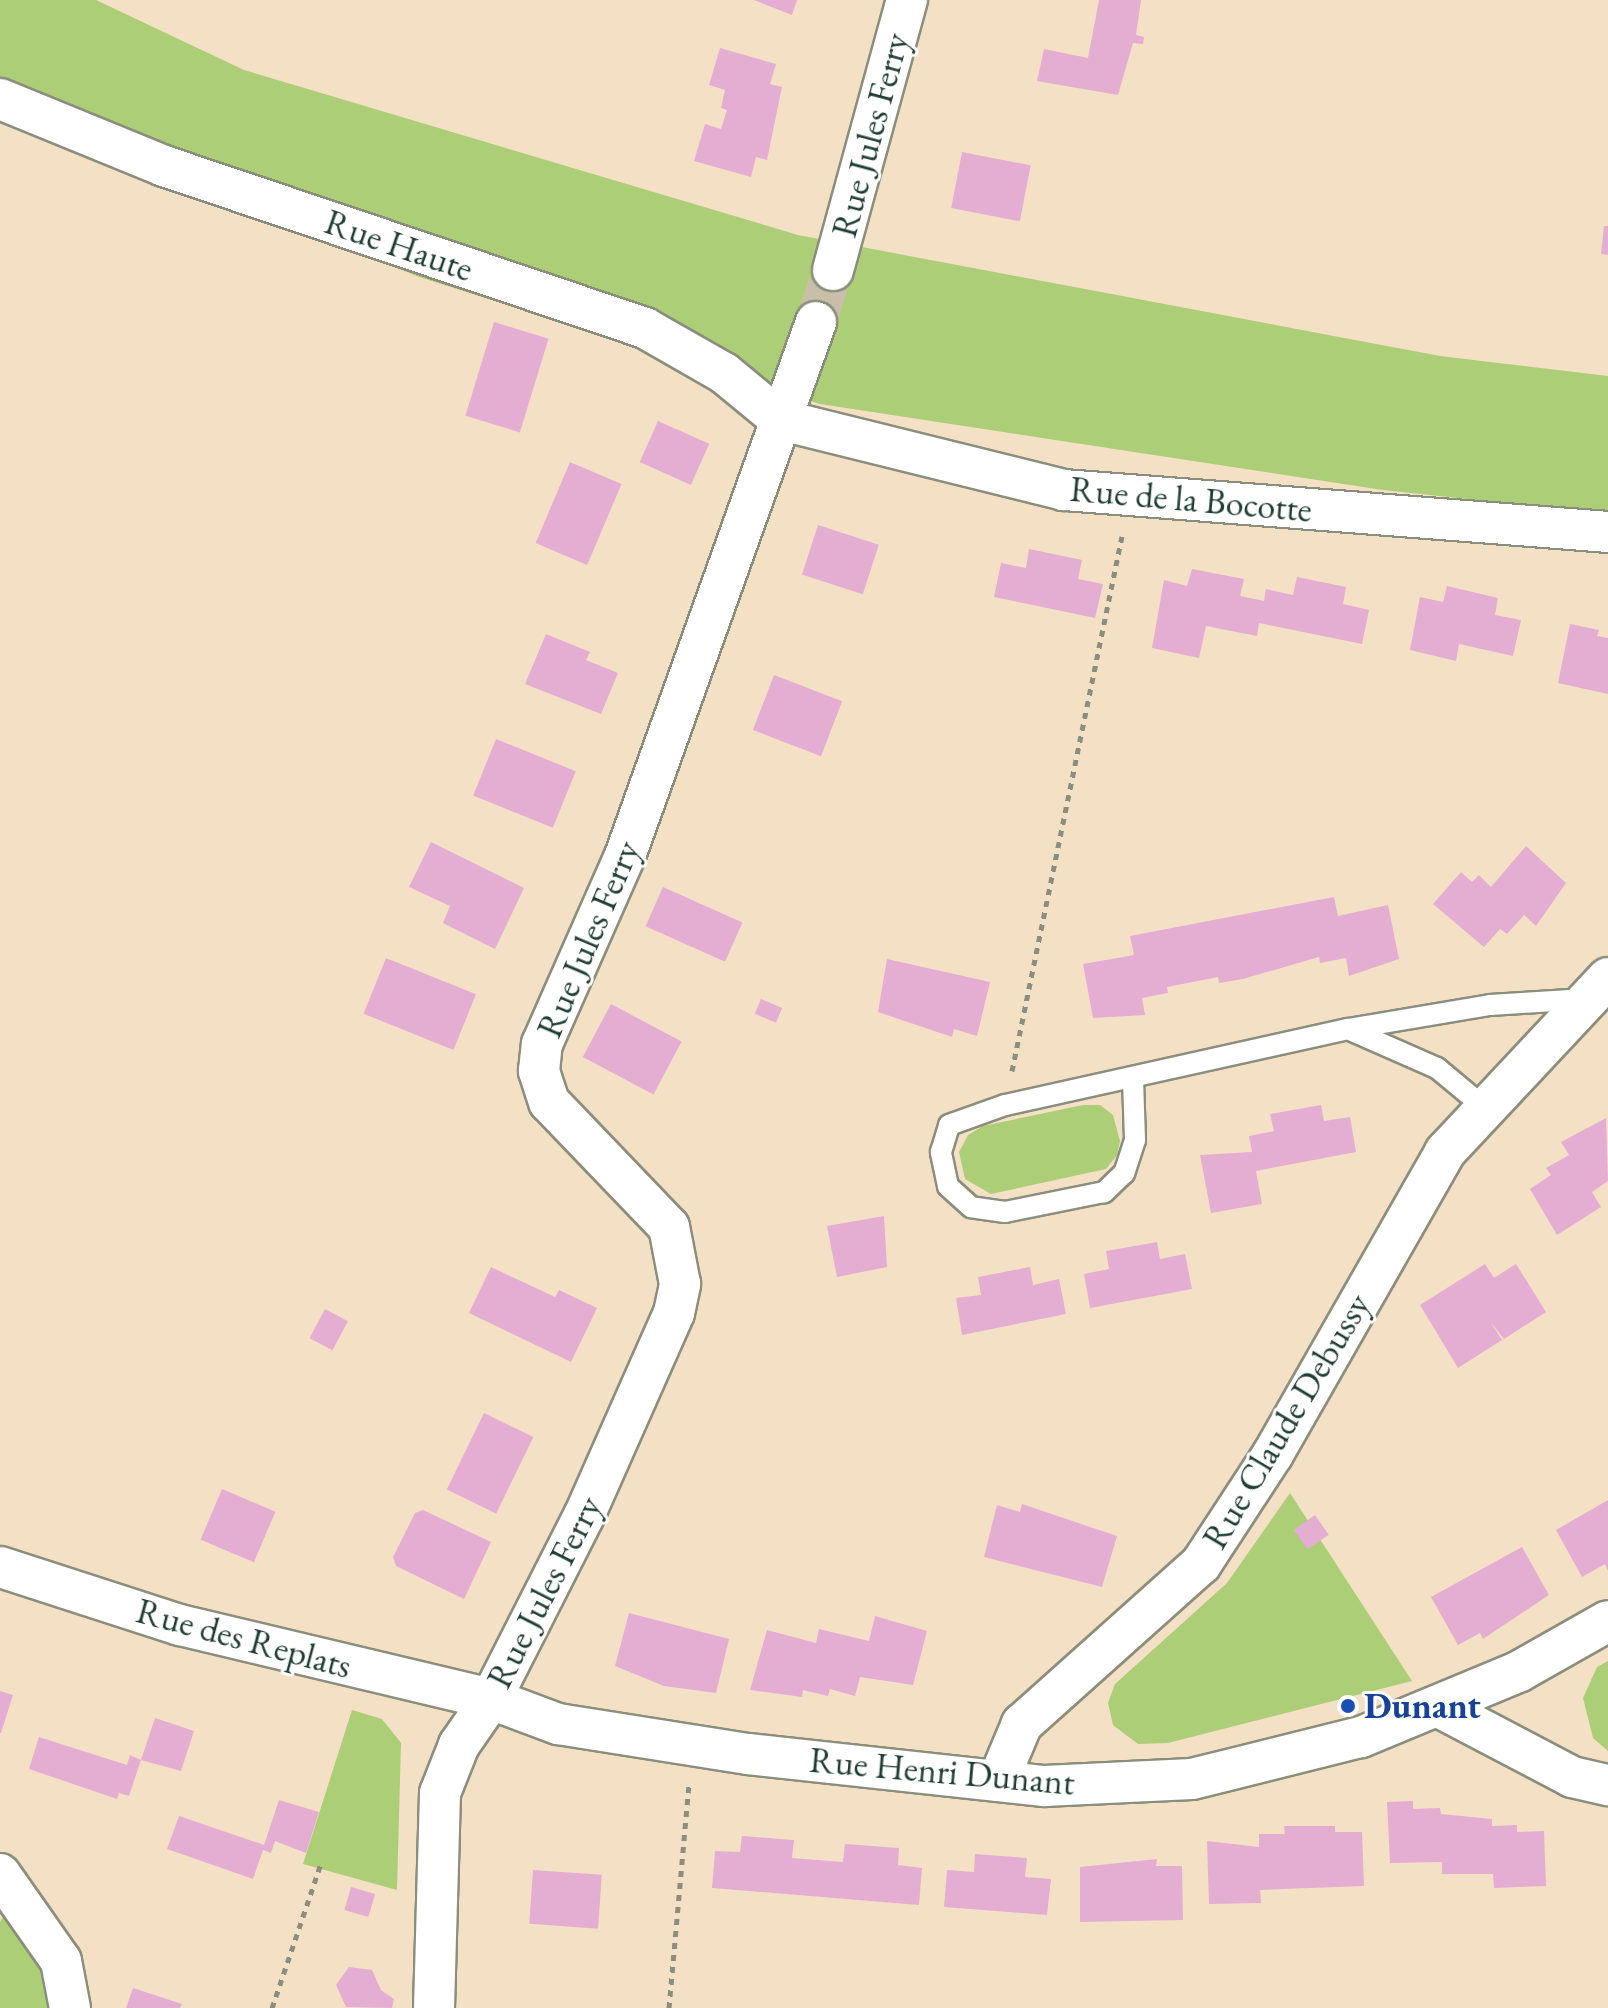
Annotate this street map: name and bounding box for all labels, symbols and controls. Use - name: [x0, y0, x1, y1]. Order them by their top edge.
- street label: Rue Jules Ferry: [822, 28, 918, 242]
- street label: Rue Haute: [319, 200, 479, 290]
- street label: Rue de la Bocotte: [1068, 467, 1314, 531]
- street label: Rue Jules Ferry: [527, 834, 649, 1044]
- street label: Rue Claude Debussy: [1193, 1285, 1379, 1557]
- street label: Rue Jules Ferry: [477, 1489, 611, 1695]
- street label: Rue des Replats: [132, 1589, 356, 1687]
- place label: Dunant: [1364, 1684, 1481, 1728]
- marker: Dunant: [1339, 1697, 1357, 1715]
- street label: Rue Henri Dunant: [808, 1738, 1076, 1804]

